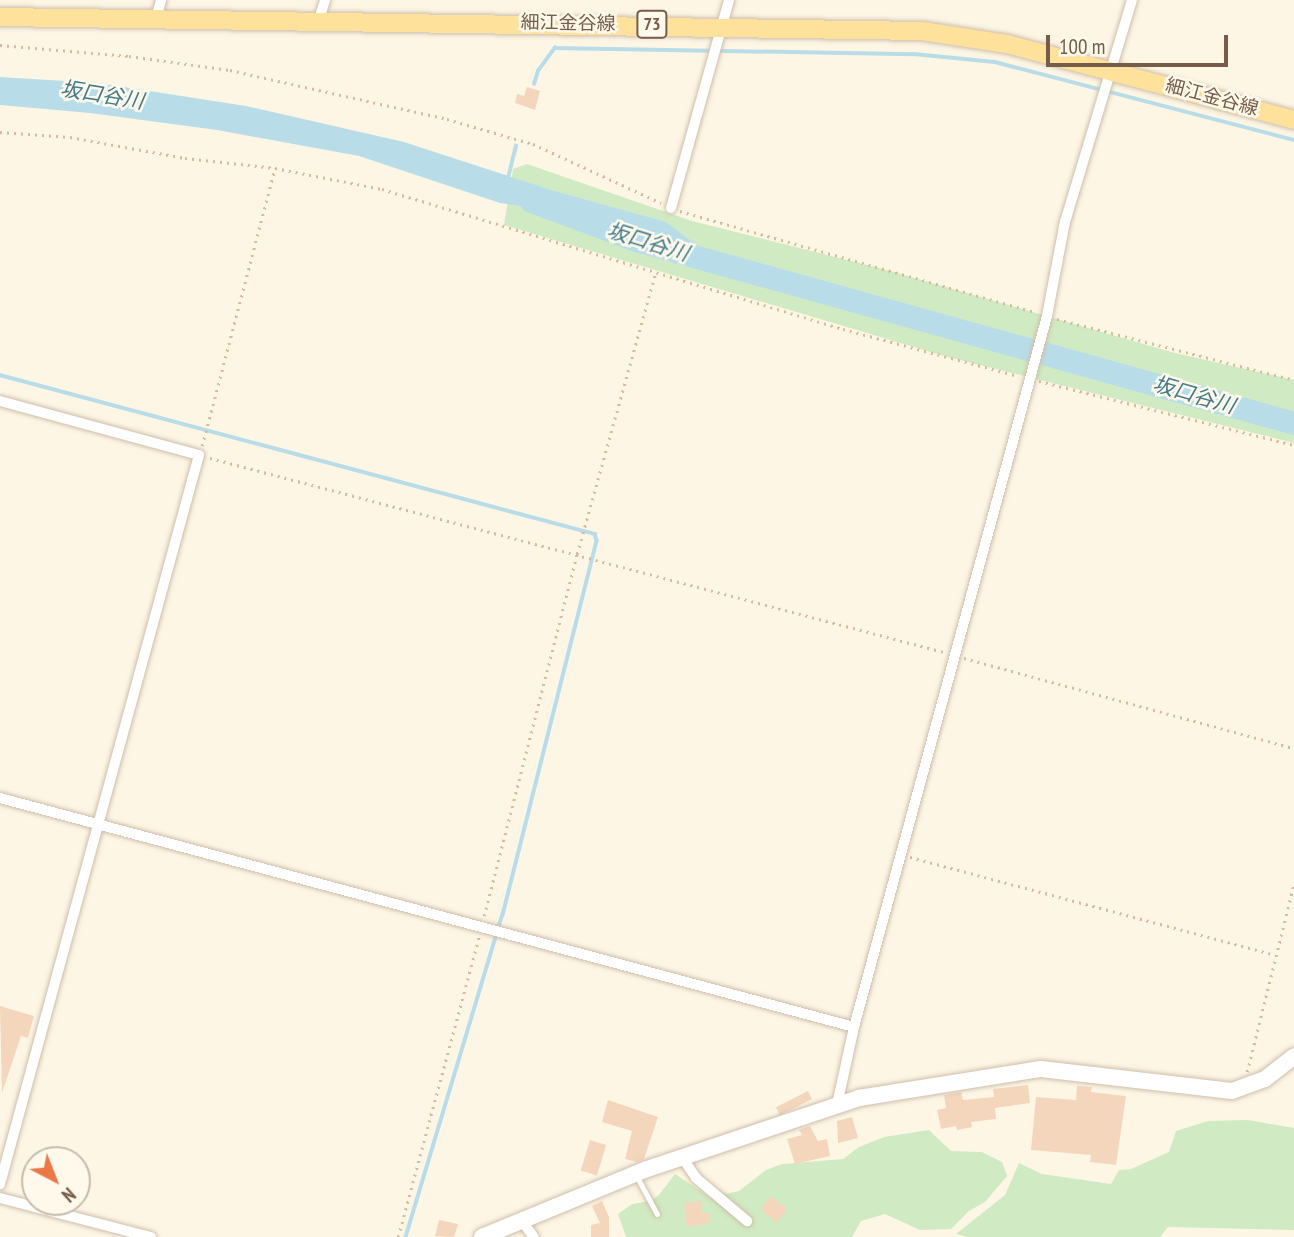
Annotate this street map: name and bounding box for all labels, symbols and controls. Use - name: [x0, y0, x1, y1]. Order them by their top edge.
- road number: 73: [636, 9, 668, 38]
- street label: 細江金谷線: [520, 11, 616, 35]
- scale bar: [1049, 21, 1231, 65]
- text: 100 m: [1059, 33, 1105, 60]
- street label: 細江金谷線: [1163, 74, 1261, 120]
- water label: 坂口谷川: [59, 76, 145, 114]
- water label: 坂口谷川: [604, 218, 692, 266]
- water label: 坂口谷川: [1150, 371, 1238, 419]
- north arrow: [21, 1146, 91, 1216]
- text: N: [57, 1183, 81, 1207]

